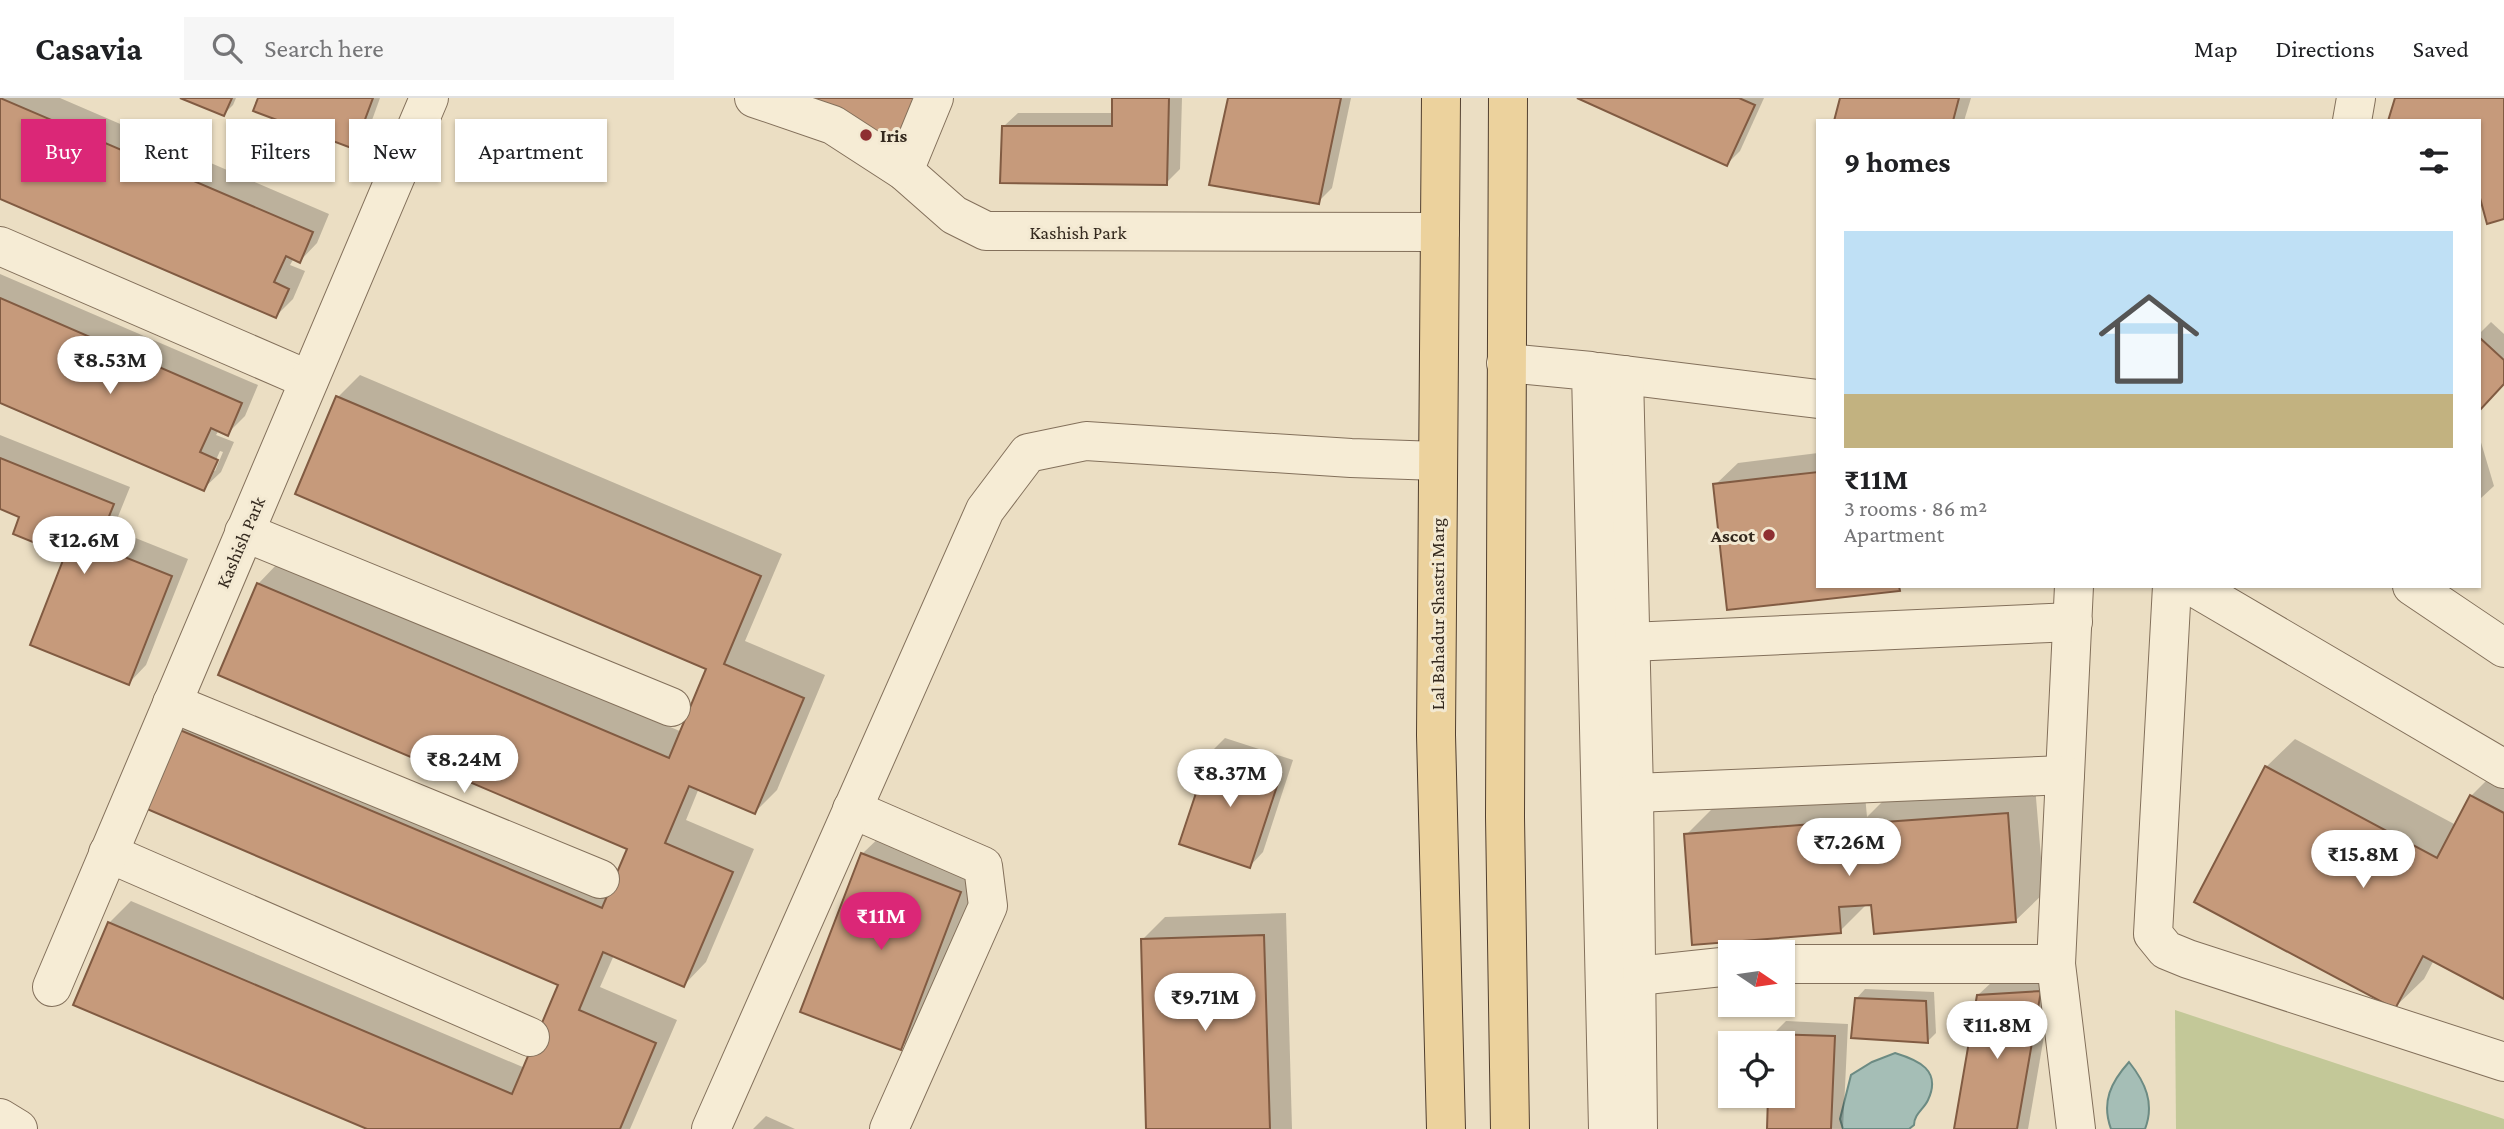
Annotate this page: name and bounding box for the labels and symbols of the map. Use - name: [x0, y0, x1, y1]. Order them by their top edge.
- place label: Iris: [880, 125, 908, 146]
- marker: Iris: [858, 127, 874, 143]
- street label: Kashish Park: [1029, 222, 1127, 243]
- pin: ₹8.53M: [53, 336, 167, 396]
- street label: Kashish Park: [212, 493, 269, 591]
- pin: ₹12.6M: [27, 517, 141, 576]
- street label: Lal Bahadur Shastri Marg: [1427, 518, 1448, 710]
- place label: Ascot: [1710, 525, 1755, 546]
- marker: Ascot: [1761, 527, 1777, 543]
- pin: ₹8.24M: [407, 736, 521, 795]
- pin: ₹8.37M: [1173, 750, 1287, 809]
- pin: ₹7.26M: [1792, 818, 1906, 878]
- pin: ₹15.8M: [2306, 830, 2420, 890]
- pin: ₹11M: [840, 892, 922, 952]
- north arrow: [1718, 940, 1796, 1017]
- pin: ₹9.71M: [1148, 974, 1262, 1033]
- pin: ₹11.8M: [1940, 1002, 2054, 1061]

